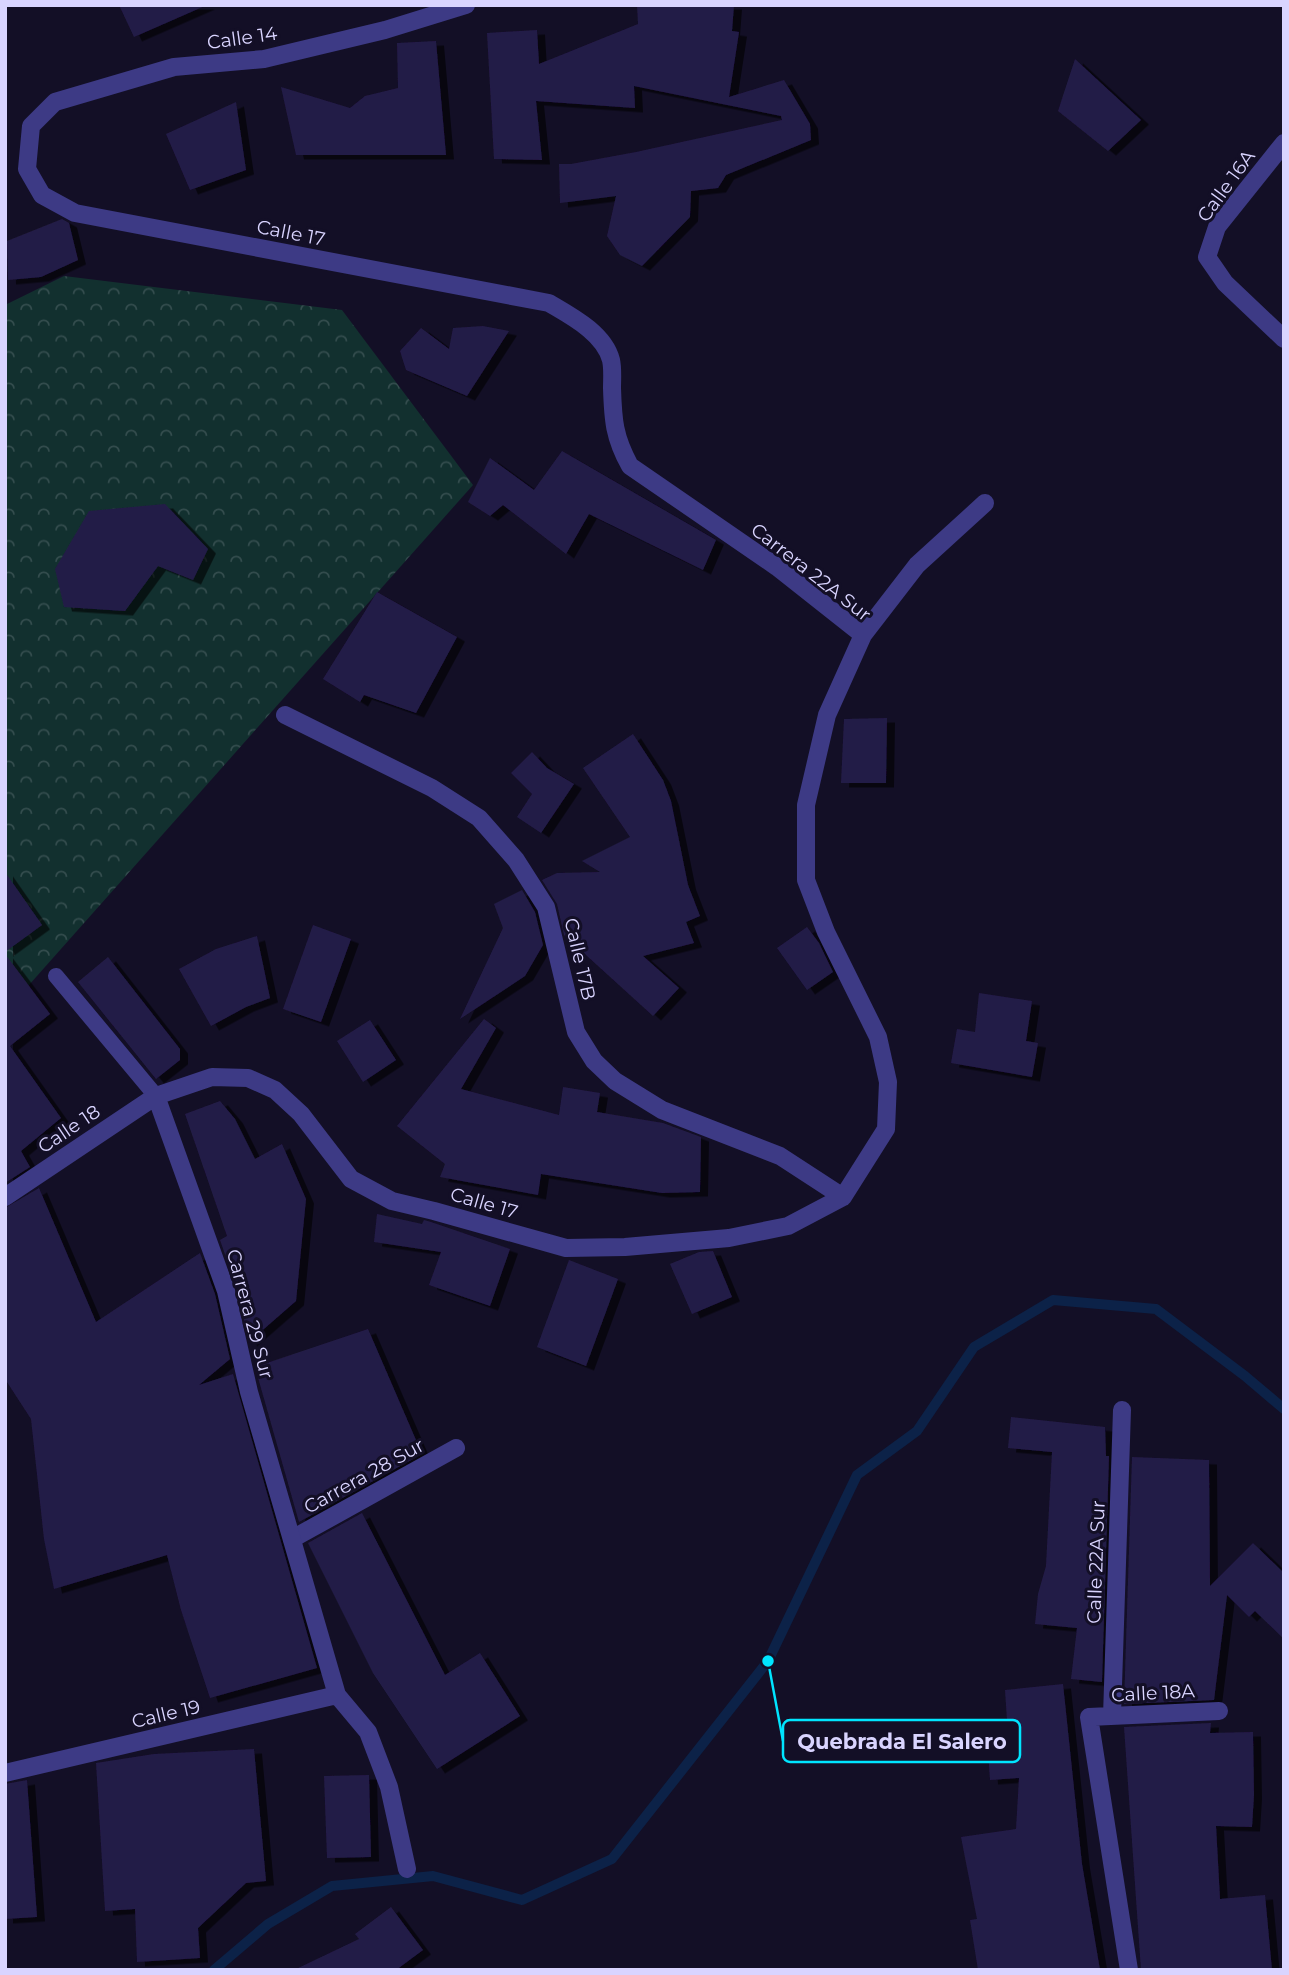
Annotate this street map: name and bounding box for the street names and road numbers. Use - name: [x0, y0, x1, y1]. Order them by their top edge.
- street label: Calle 14: [205, 22, 279, 54]
- street label: Calle 16A: [1192, 145, 1260, 227]
- street label: Calle 17: [255, 215, 327, 251]
- street label: Carrera 22A Sur: [746, 518, 876, 626]
- street label: Calle 17B: [559, 916, 601, 1002]
- street label: Calle 18: [33, 1100, 105, 1158]
- street label: Calle 17: [448, 1182, 520, 1224]
- street label: Carrera 29 Sur: [222, 1247, 278, 1381]
- street label: Carrera 28 Sur: [300, 1433, 428, 1519]
- street label: Calle 22A Sur: [1082, 1500, 1110, 1624]
- street label: Calle 18A: [1111, 1679, 1196, 1707]
- street label: Calle 19: [129, 1695, 203, 1733]

